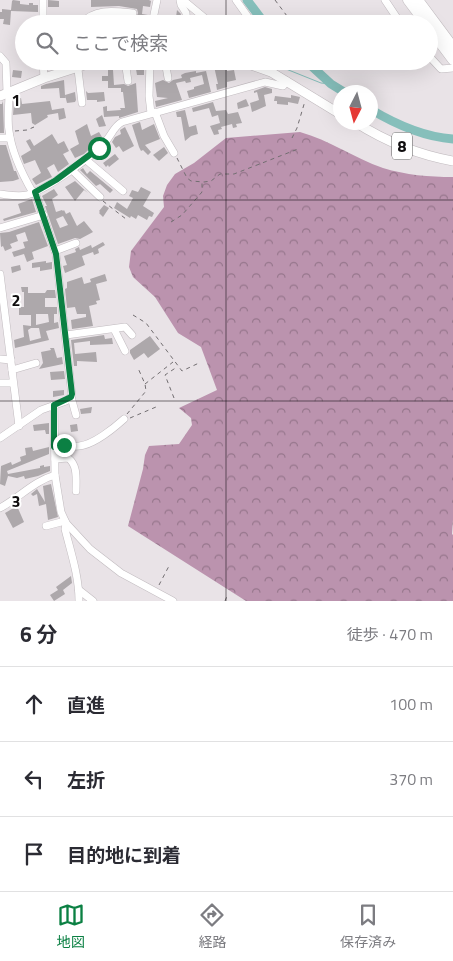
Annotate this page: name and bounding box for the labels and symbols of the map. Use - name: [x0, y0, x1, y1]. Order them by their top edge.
- north arrow: [333, 85, 378, 130]
- text: 1: [12, 88, 20, 112]
- road number: 8: [392, 132, 412, 160]
- route start: [88, 137, 111, 160]
- text: 2: [12, 288, 20, 312]
- route end: [53, 434, 76, 457]
- text: 3: [12, 489, 20, 513]

